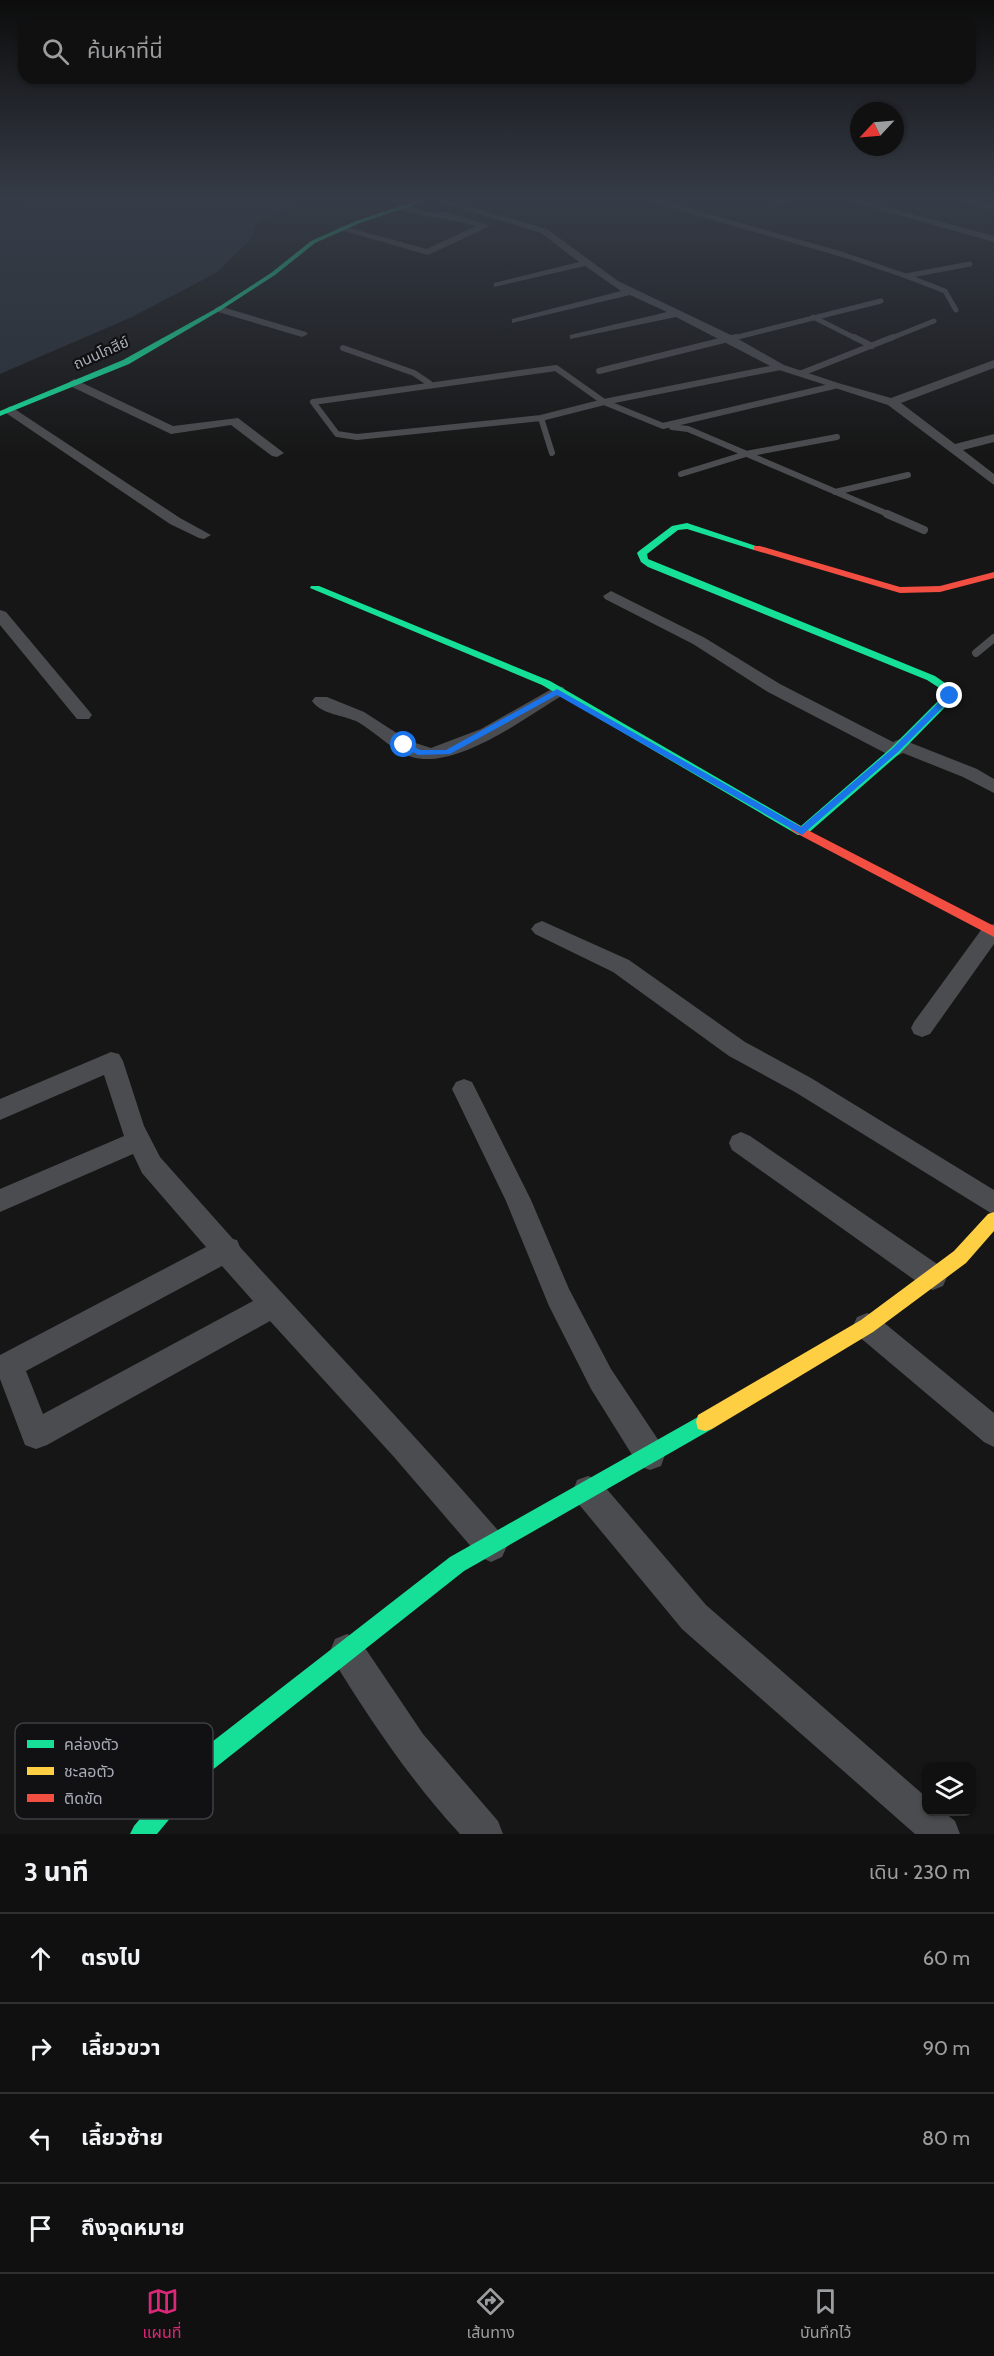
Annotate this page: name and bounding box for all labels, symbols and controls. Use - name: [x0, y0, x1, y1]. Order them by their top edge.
- search box: [18, 18, 976, 84]
- icon: search: [39, 35, 72, 68]
- text: ค้นหาที่นี่: [87, 37, 163, 64]
- north arrow: [850, 102, 904, 156]
- street label: ถนนโกสีย์: [71, 333, 132, 373]
- route end: [936, 682, 962, 708]
- route start: [390, 731, 416, 757]
- legend: [15, 1723, 213, 1819]
- text: คล่องตัว: [64, 1735, 119, 1754]
- text: ชะลอตัว: [64, 1762, 115, 1781]
- map controls: [922, 1762, 976, 1816]
- button: layers: [922, 1762, 976, 1816]
- text: ติดขัด: [64, 1789, 103, 1808]
- text: 3 นาที: [24, 1856, 89, 1888]
- text: เดิน · 230 m: [869, 1860, 970, 1884]
- icon: ahead: [24, 1942, 57, 1975]
- text: ตรงไป: [81, 1944, 141, 1971]
- text: 60 m: [923, 1946, 970, 1970]
- icon: right: [24, 2032, 57, 2065]
- text: เลี้ยวขวา: [81, 2034, 161, 2061]
- text: 90 m: [923, 2036, 970, 2060]
- icon: left: [24, 2122, 57, 2155]
- text: เลี้ยวซ้าย: [81, 2124, 163, 2151]
- text: 80 m: [922, 2126, 970, 2150]
- icon: arrive: [24, 2212, 57, 2245]
- text: ถึงจุดหมาย: [81, 2214, 185, 2241]
- tab: แผนที่: [143, 2285, 182, 2345]
- tab: เส้นทาง: [467, 2285, 515, 2345]
- tab: บันทึกไว้: [800, 2285, 851, 2345]

